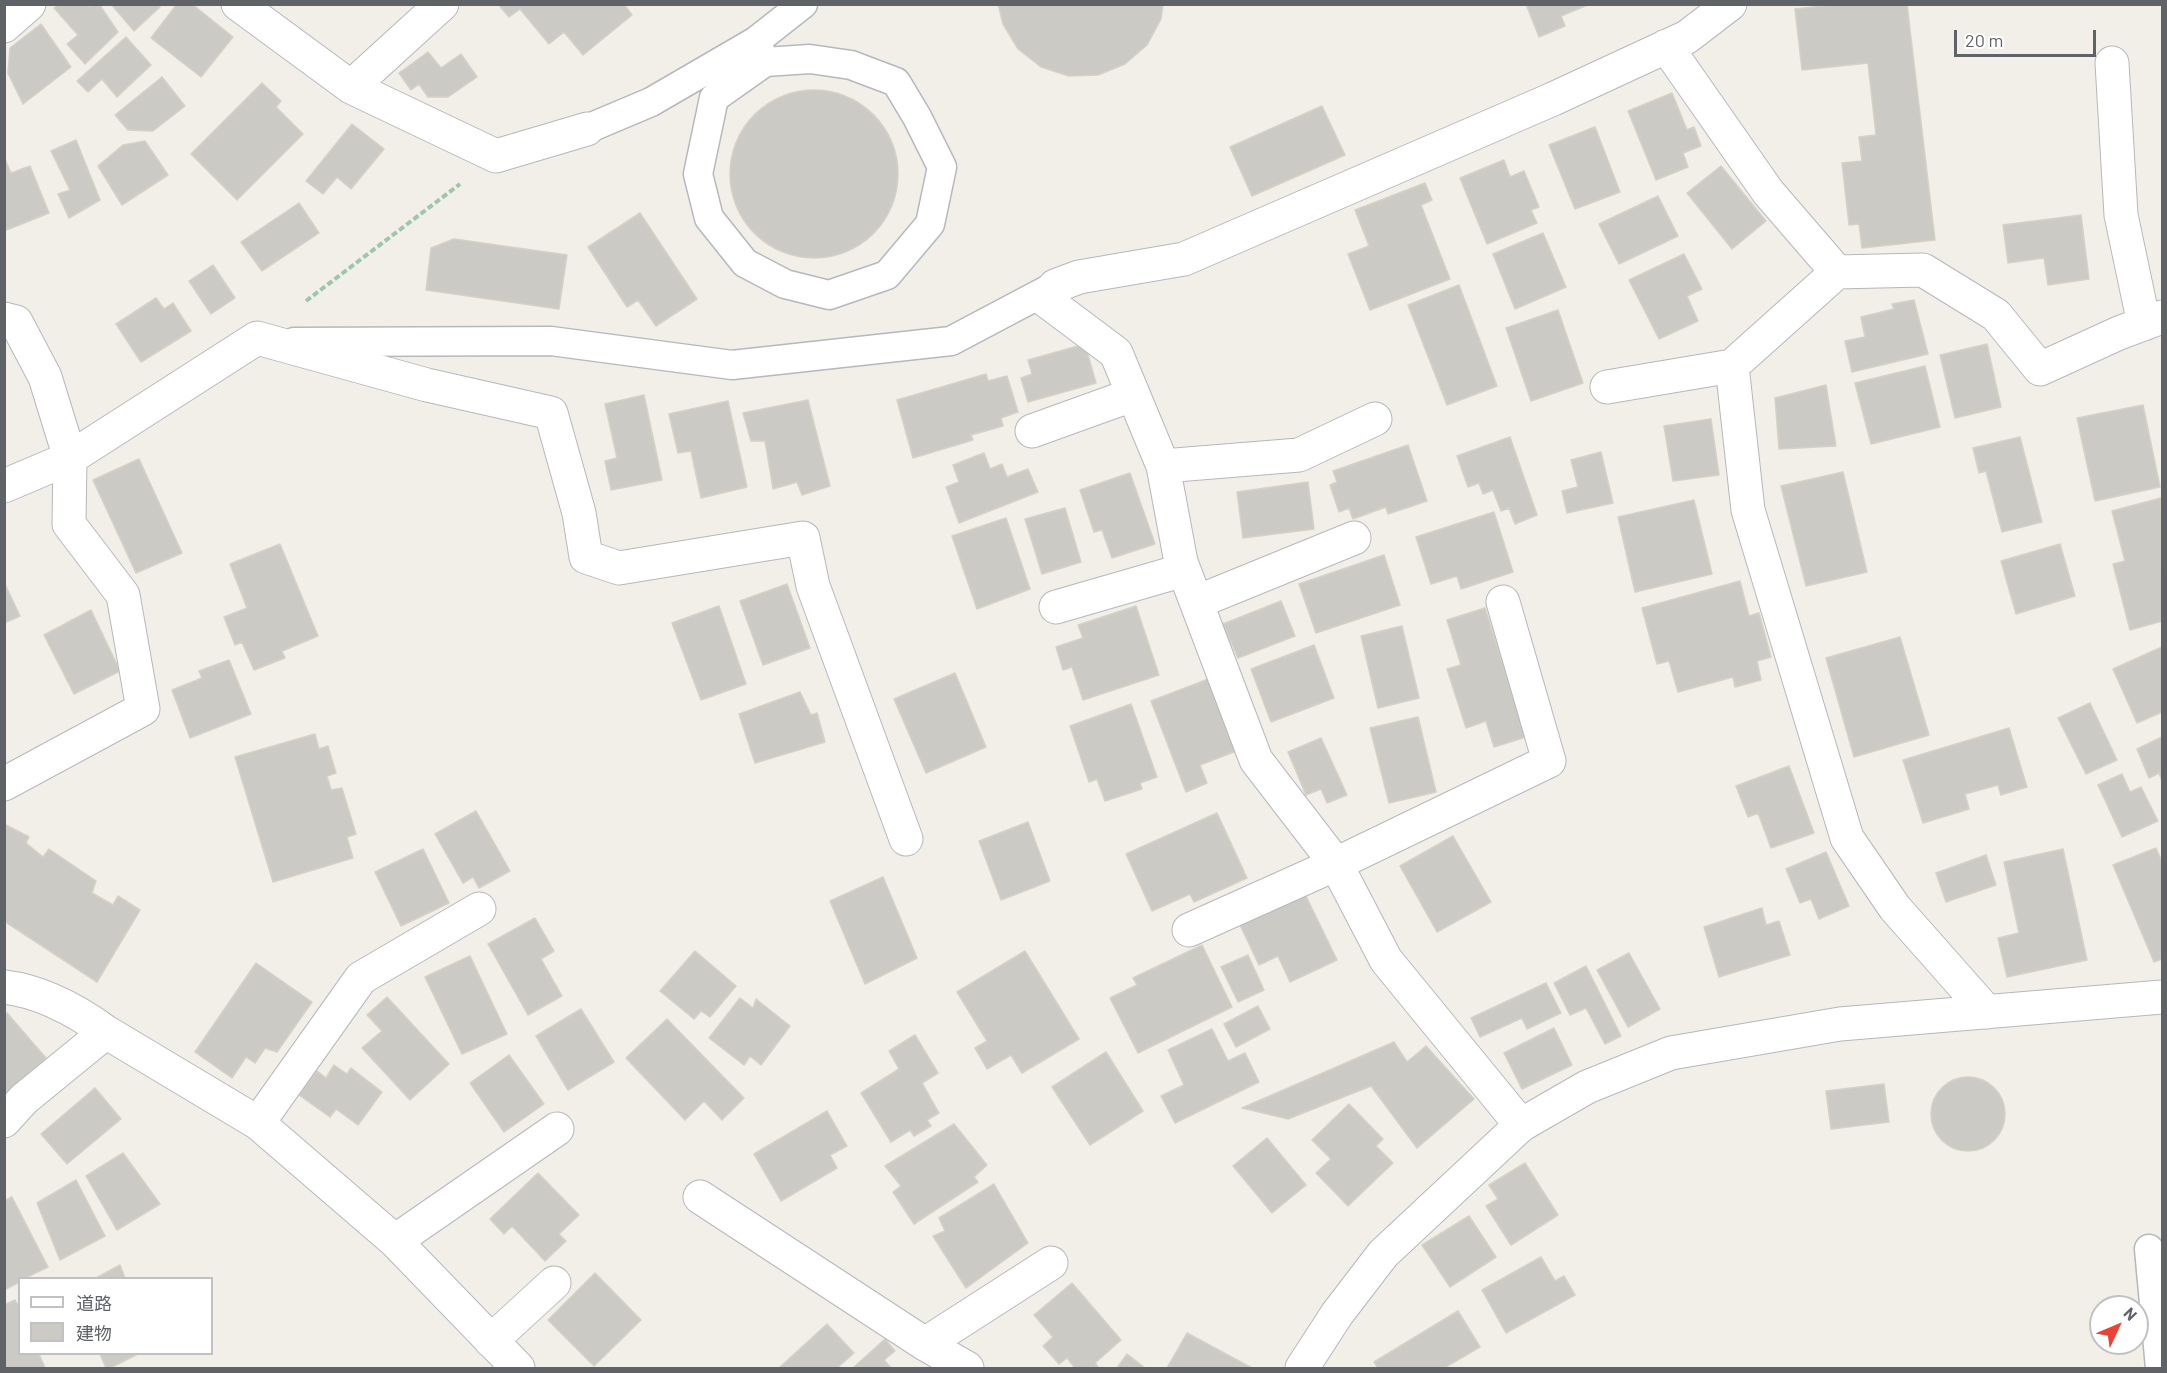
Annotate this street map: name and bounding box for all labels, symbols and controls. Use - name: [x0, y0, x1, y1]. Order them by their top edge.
- scale bar: [1957, 18, 2100, 56]
- text: 20 m: [1965, 29, 2003, 51]
- legend: [18, 1277, 213, 1355]
- text: 道路: [76, 1292, 112, 1314]
- north arrow: [2089, 1295, 2149, 1355]
- text: N: [2120, 1303, 2141, 1324]
- text: 建物: [76, 1322, 112, 1344]

